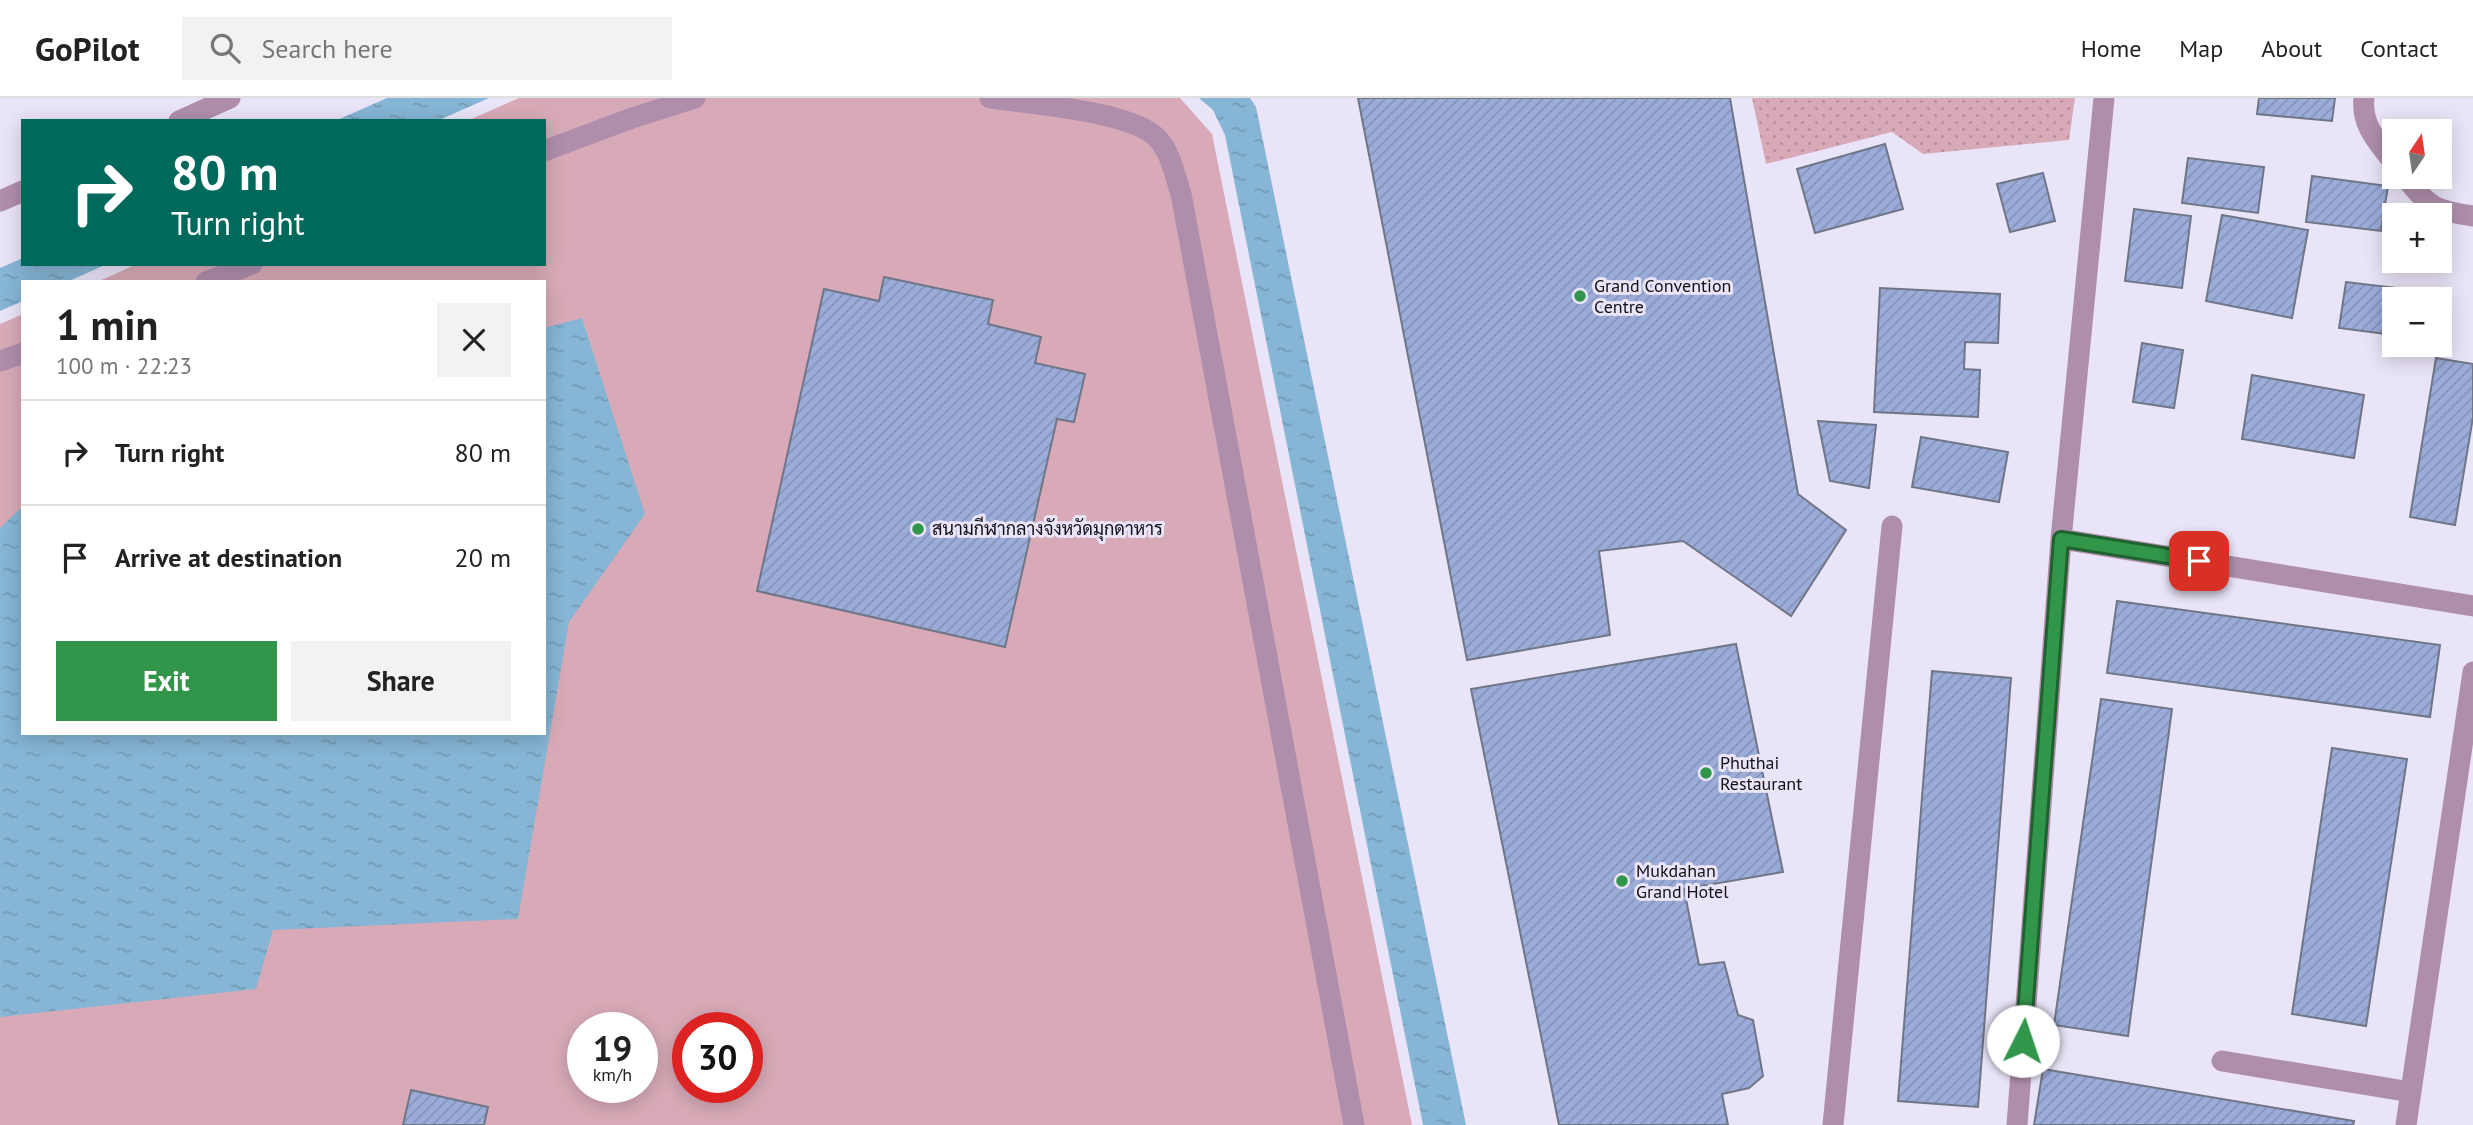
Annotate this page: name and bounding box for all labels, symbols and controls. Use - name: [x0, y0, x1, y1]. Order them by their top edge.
- search box: [182, 17, 672, 80]
- text: GoPilot: [35, 27, 140, 70]
- icon: search: [206, 29, 244, 67]
- text: Search here: [262, 32, 393, 65]
- text: Home: [2081, 33, 2141, 64]
- text: Map: [2179, 33, 2223, 64]
- text: About: [2261, 33, 2322, 64]
- text: Contact: [2360, 33, 2438, 64]
- north arrow: [2382, 119, 2452, 189]
- map controls: [2382, 119, 2452, 357]
- text: 80 m: [171, 140, 278, 204]
- icon: right: [56, 147, 147, 238]
- text: Turn right: [171, 202, 305, 244]
- button: +: [2382, 203, 2452, 273]
- place label: Grand Convention Centre: [1594, 274, 1731, 318]
- button: −: [2382, 287, 2452, 357]
- marker: Grand Convention Centre: [1572, 288, 1588, 304]
- text: 1 min: [56, 297, 158, 352]
- button: close: [437, 303, 511, 377]
- text: 100 m · 22:23: [56, 351, 192, 380]
- icon: right: [56, 434, 94, 472]
- text: Turn right: [115, 436, 224, 469]
- text: 80 m: [455, 436, 511, 469]
- place label: สนามกีฬากลางจังหวัดมุกดาหาร: [932, 516, 1163, 541]
- marker: สนามกีฬากลางจังหวัดมุกดาหาร: [910, 521, 926, 537]
- pin: [2169, 531, 2229, 591]
- icon: arrive: [56, 539, 94, 577]
- text: Arrive at destination: [115, 541, 342, 574]
- text: 20 m: [455, 541, 511, 574]
- icon: arrive: [2180, 542, 2218, 580]
- button: Exit: [56, 641, 277, 721]
- button: Share: [291, 641, 511, 721]
- place label: Phuthai Restaurant: [1720, 751, 1802, 795]
- marker: Phuthai Restaurant: [1698, 765, 1714, 781]
- place label: Mukdahan Grand Hotel: [1636, 859, 1729, 903]
- marker: Mukdahan Grand Hotel: [1614, 873, 1630, 889]
- position arrow: [1986, 1004, 2060, 1078]
- speed limit sign: 30: [672, 1012, 763, 1103]
- text: 19: [593, 1025, 632, 1071]
- text: km/h: [593, 1063, 632, 1086]

